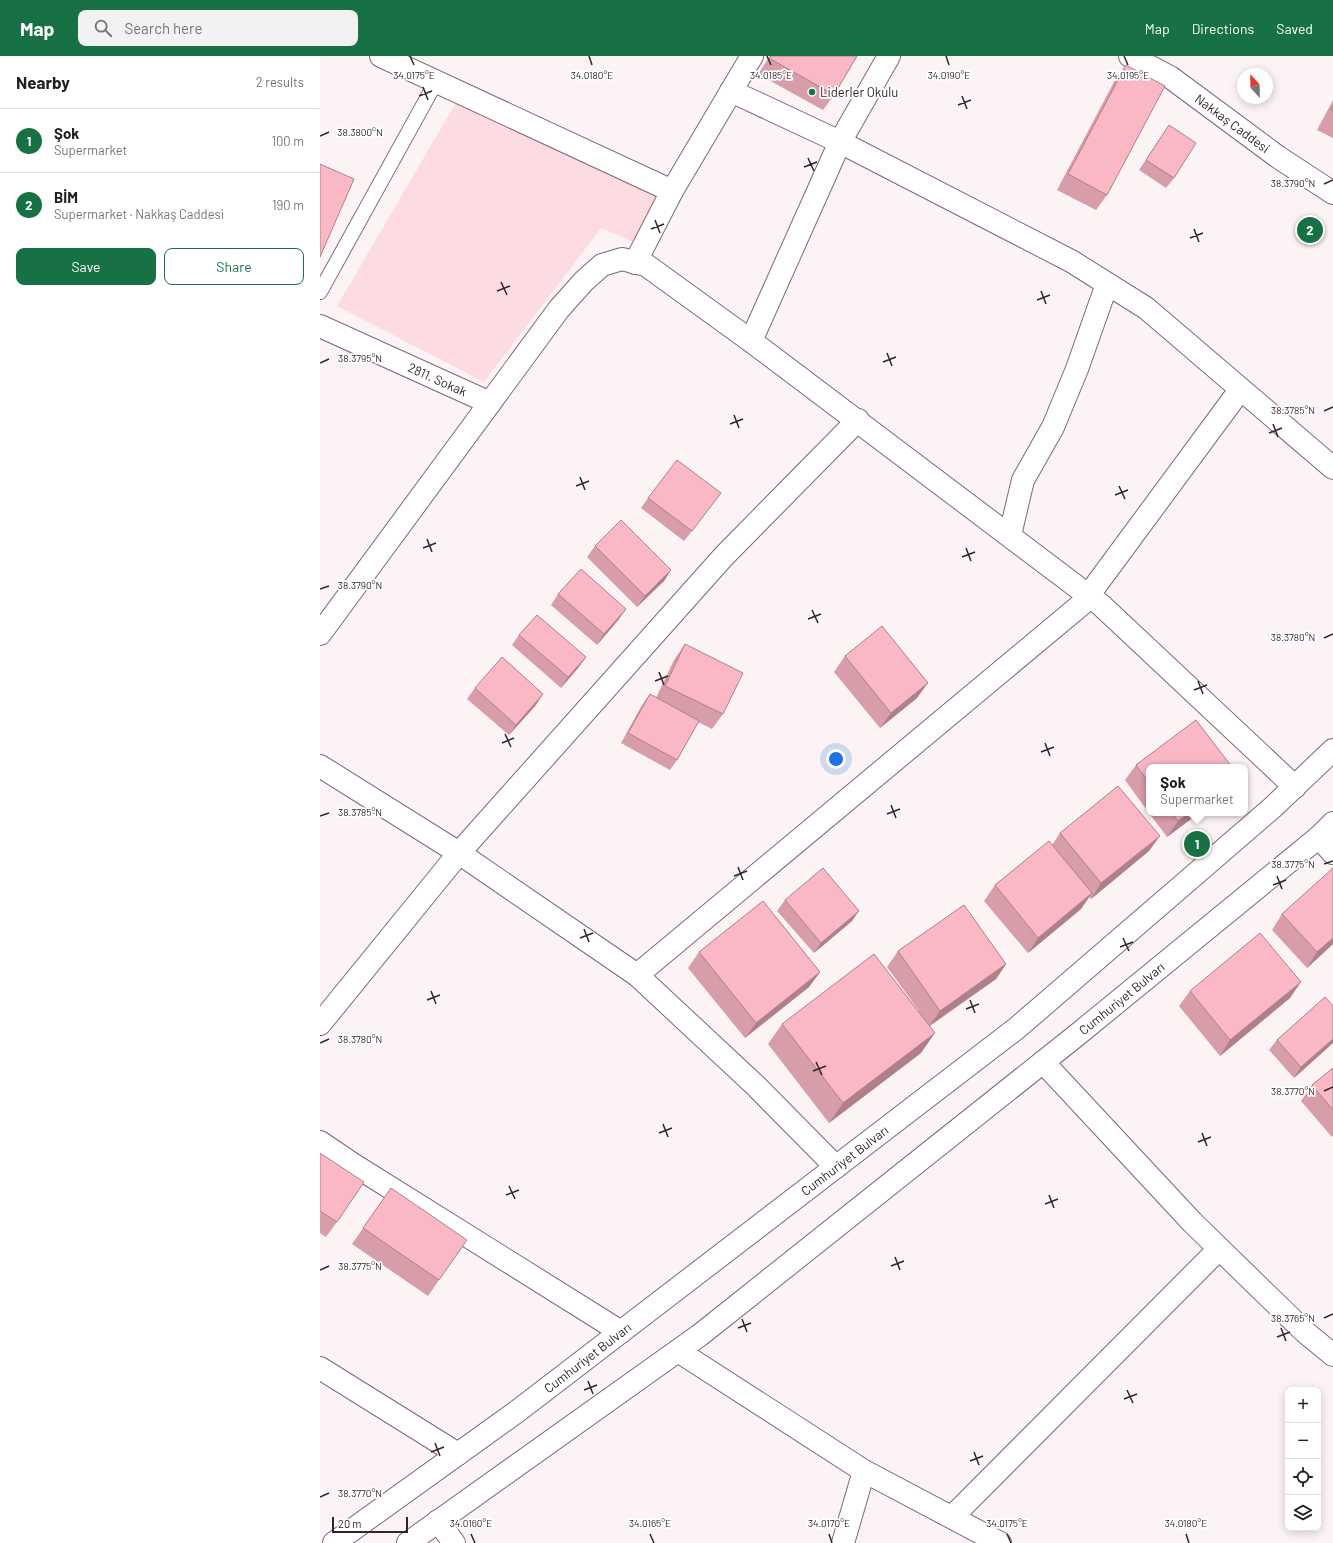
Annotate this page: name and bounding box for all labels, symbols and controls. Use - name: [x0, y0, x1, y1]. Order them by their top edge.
- search box: [78, 10, 358, 46]
- text: Map: [20, 17, 54, 40]
- icon: search: [92, 17, 114, 39]
- text: Search here: [124, 19, 202, 37]
- text: Map: [1145, 20, 1170, 37]
- text: Directions: [1192, 20, 1254, 37]
- text: Saved: [1276, 20, 1313, 37]
- north arrow: [1237, 68, 1273, 104]
- text: 34.0175°E: [393, 69, 435, 81]
- text: 34.0180°E: [571, 69, 613, 81]
- text: 34.0185°E: [750, 69, 792, 81]
- text: 34.0190°E: [928, 69, 970, 81]
- text: 34.0195°E: [1107, 69, 1149, 81]
- text: Nearby: [16, 72, 70, 92]
- text: 2 results: [256, 74, 304, 90]
- place label: Liderler Okulu: [820, 84, 898, 100]
- marker: Liderler Okulu: [807, 87, 817, 97]
- street label: Nakkaş Caddesi: [1192, 90, 1273, 156]
- text: Şok: [54, 124, 79, 142]
- text: 38.3800°N: [337, 126, 383, 138]
- text: 1: [27, 133, 31, 149]
- text: 100 m: [271, 133, 304, 149]
- text: Supermarket: [54, 142, 127, 158]
- text: 38.3790°N: [1271, 177, 1315, 189]
- text: BİM: [54, 188, 78, 206]
- text: 2: [25, 197, 33, 213]
- text: 190 m: [272, 197, 304, 213]
- text: Supermarket · Nakkaş Caddesi: [54, 206, 224, 222]
- pin: 2: [1297, 215, 1323, 245]
- button: Save: [16, 248, 156, 285]
- button: Share: [164, 248, 304, 285]
- text: 38.3795°N: [338, 352, 382, 364]
- street label: 2811. Sokak: [405, 359, 470, 400]
- text: 38.3785°N: [1271, 404, 1315, 416]
- text: 38.3790°N: [338, 579, 382, 591]
- text: 38.3780°N: [1271, 631, 1315, 643]
- your location: [826, 749, 846, 769]
- popup: [1146, 764, 1248, 816]
- text: Şok: [1160, 773, 1186, 791]
- text: Supermarket: [1160, 791, 1234, 807]
- text: 38.3785°N: [338, 806, 382, 818]
- pin: 1: [1184, 829, 1210, 859]
- text: 38.3775°N: [1271, 858, 1315, 870]
- street label: Cumhuriyet Bulvarı: [1076, 959, 1168, 1038]
- text: 38.3780°N: [338, 1033, 382, 1045]
- text: 38.3770°N: [1271, 1085, 1315, 1097]
- street label: Cumhuriyet Bulvarı: [798, 1122, 891, 1199]
- text: 38.3775°N: [338, 1260, 382, 1272]
- text: 38.3765°N: [1271, 1312, 1315, 1324]
- street label: Cumhuriyet Bulvarı: [541, 1319, 634, 1396]
- map controls: [1285, 1387, 1321, 1531]
- button: +: [1285, 1387, 1321, 1423]
- button: −: [1285, 1423, 1321, 1459]
- button: locate: [1285, 1459, 1321, 1495]
- text: 38.3770°N: [338, 1487, 382, 1499]
- button: layers: [1285, 1495, 1321, 1531]
- scale bar: [332, 1515, 408, 1534]
- text: 20 m: [338, 1517, 361, 1530]
- text: 34.0160°E: [450, 1517, 492, 1529]
- text: 34.0165°E: [629, 1517, 671, 1529]
- text: 34.0170°E: [808, 1517, 850, 1529]
- text: 34.0175°E: [986, 1517, 1028, 1529]
- text: 34.0180°E: [1165, 1517, 1207, 1529]

